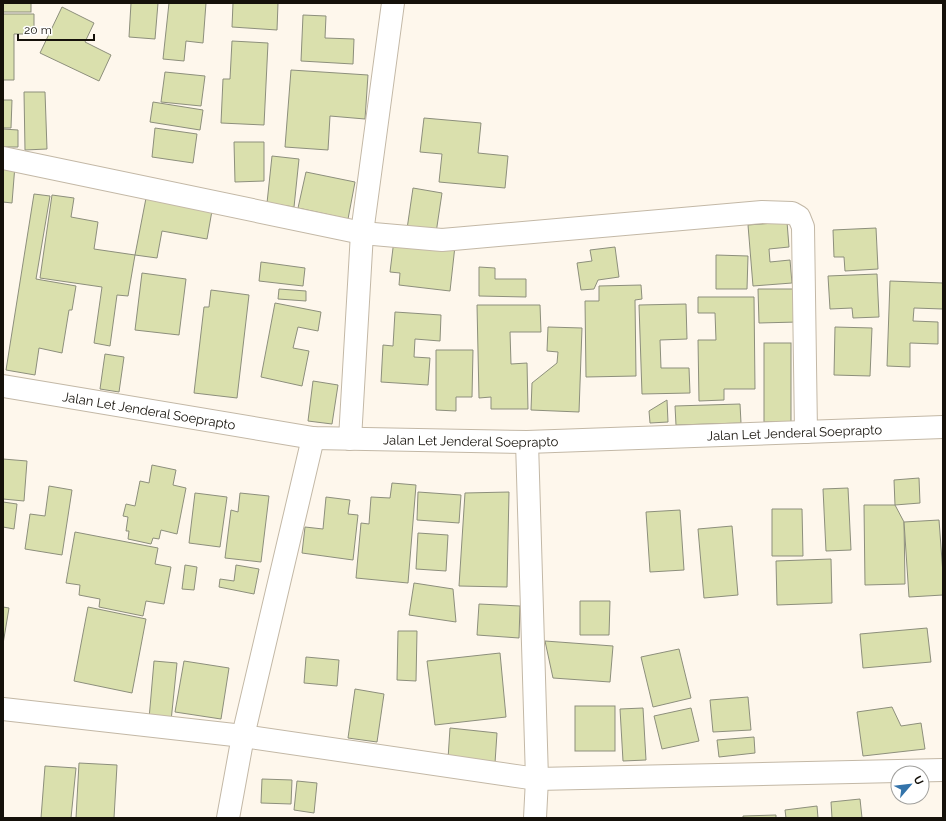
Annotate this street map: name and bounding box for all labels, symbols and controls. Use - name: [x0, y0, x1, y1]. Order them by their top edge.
- scale bar: [18, 16, 94, 42]
- text: 20 m: [24, 23, 52, 37]
- street label: Jalan Let Jenderal Soeprapto: [61, 389, 237, 432]
- street label: Jalan Let Jenderal Soeprapto: [707, 422, 883, 443]
- street label: Jalan Let Jenderal Soeprapto: [383, 432, 559, 450]
- north arrow: [890, 765, 930, 805]
- text: U: [911, 774, 926, 787]

